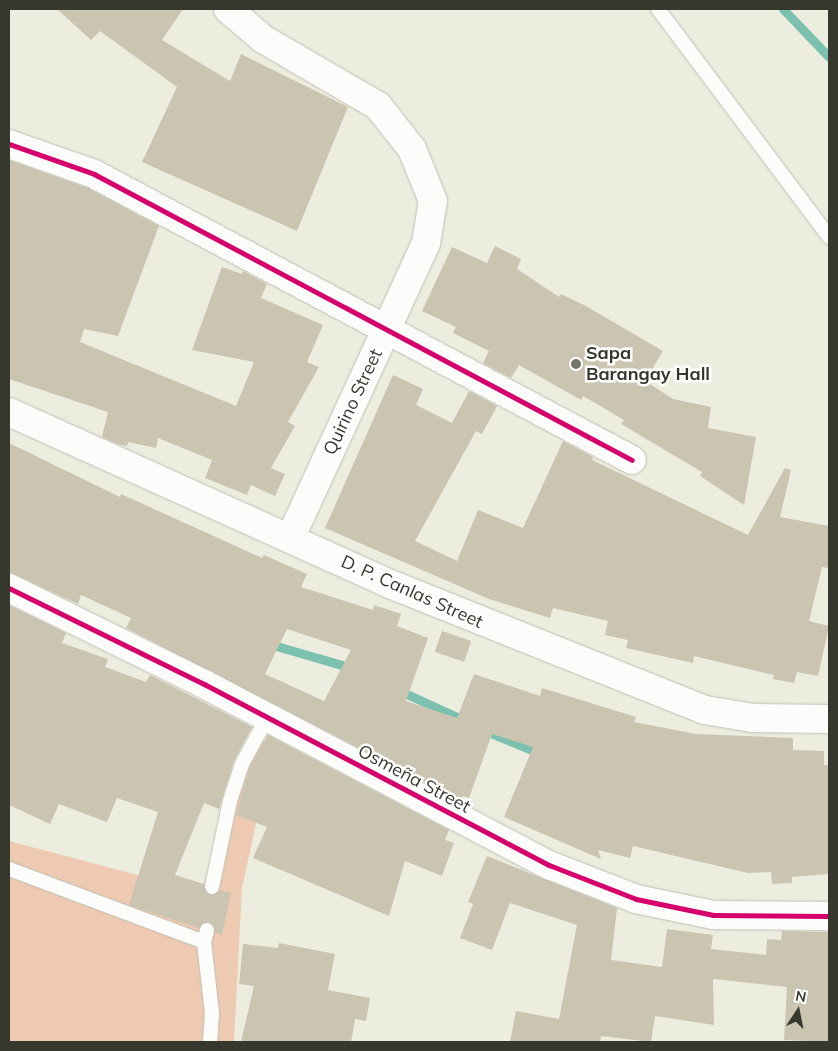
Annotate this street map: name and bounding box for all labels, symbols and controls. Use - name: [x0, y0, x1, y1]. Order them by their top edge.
- place label: Sapa Barangay Hall: [586, 343, 710, 386]
- street label: Quirino Street: [319, 345, 387, 459]
- marker: Sapa Barangay Hall: [570, 358, 582, 370]
- street label: D. P. Canlas Street: [338, 551, 486, 633]
- street label: Osmeña Street: [354, 740, 474, 818]
- north arrow: [773, 986, 823, 1036]
- text: N: [794, 986, 808, 1006]

